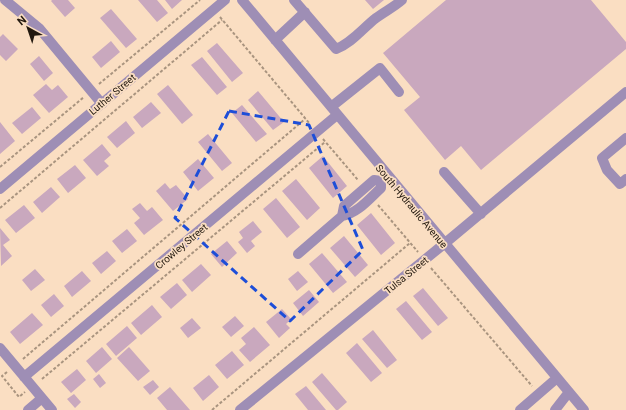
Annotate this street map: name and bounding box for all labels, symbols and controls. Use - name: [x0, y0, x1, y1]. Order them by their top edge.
- north arrow: [8, 8, 48, 48]
- text: N: [15, 13, 29, 28]
- street label: Luther Street: [87, 72, 138, 117]
- street label: South Hydraulic Avenue: [374, 162, 450, 250]
- street label: Crowley Street: [153, 222, 209, 271]
- street label: Tulsa Street: [382, 254, 430, 296]

